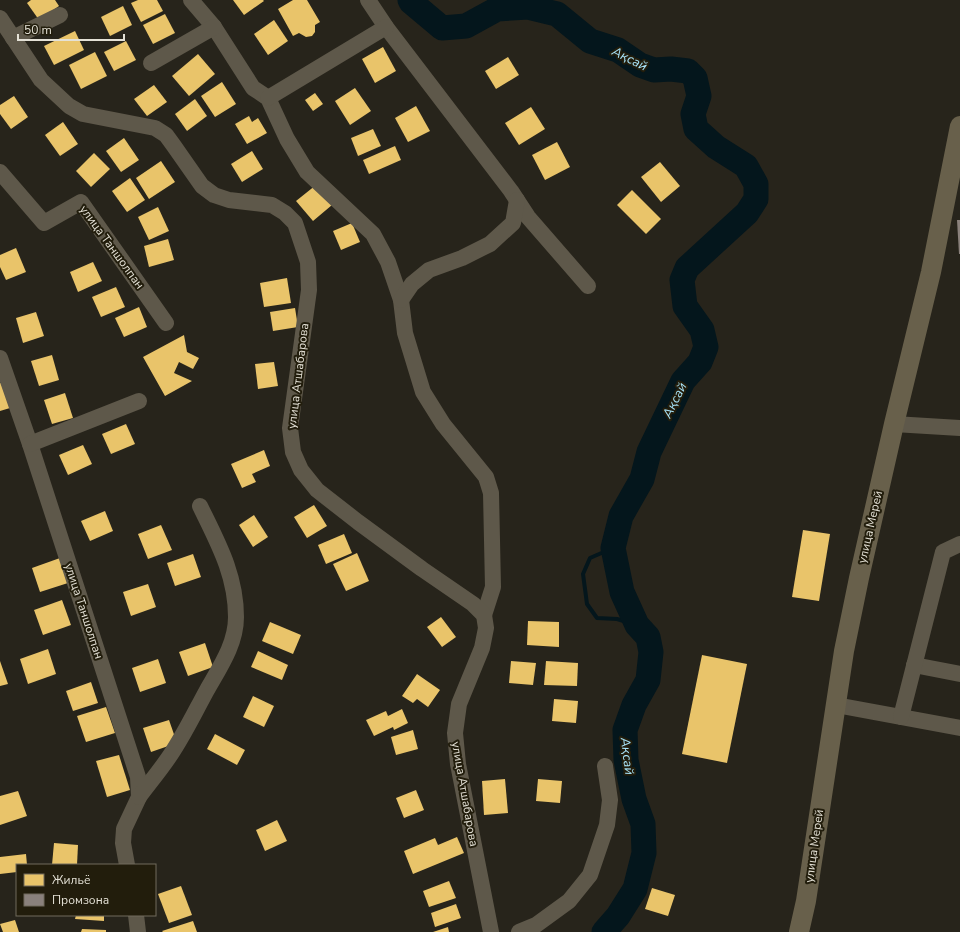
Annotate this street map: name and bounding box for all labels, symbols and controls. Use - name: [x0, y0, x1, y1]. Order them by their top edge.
- scale bar: [18, 16, 124, 42]
- text: 50 m: [24, 22, 52, 38]
- water label: Ақсай: [608, 42, 651, 76]
- street label: улица Таншолпан: [76, 202, 148, 292]
- street label: улица Атшабарова: [284, 322, 312, 430]
- water label: Ақсай: [658, 379, 692, 422]
- street label: улица Мерей: [854, 489, 886, 565]
- street label: улица Таншолпан: [61, 561, 107, 661]
- water label: Ақсай: [616, 735, 638, 776]
- street label: улица Атшабарова: [448, 740, 482, 848]
- street label: улица Мерей: [801, 808, 827, 884]
- legend: [16, 864, 156, 916]
- text: Жильё: [52, 872, 90, 888]
- text: Промзона: [52, 892, 109, 908]

